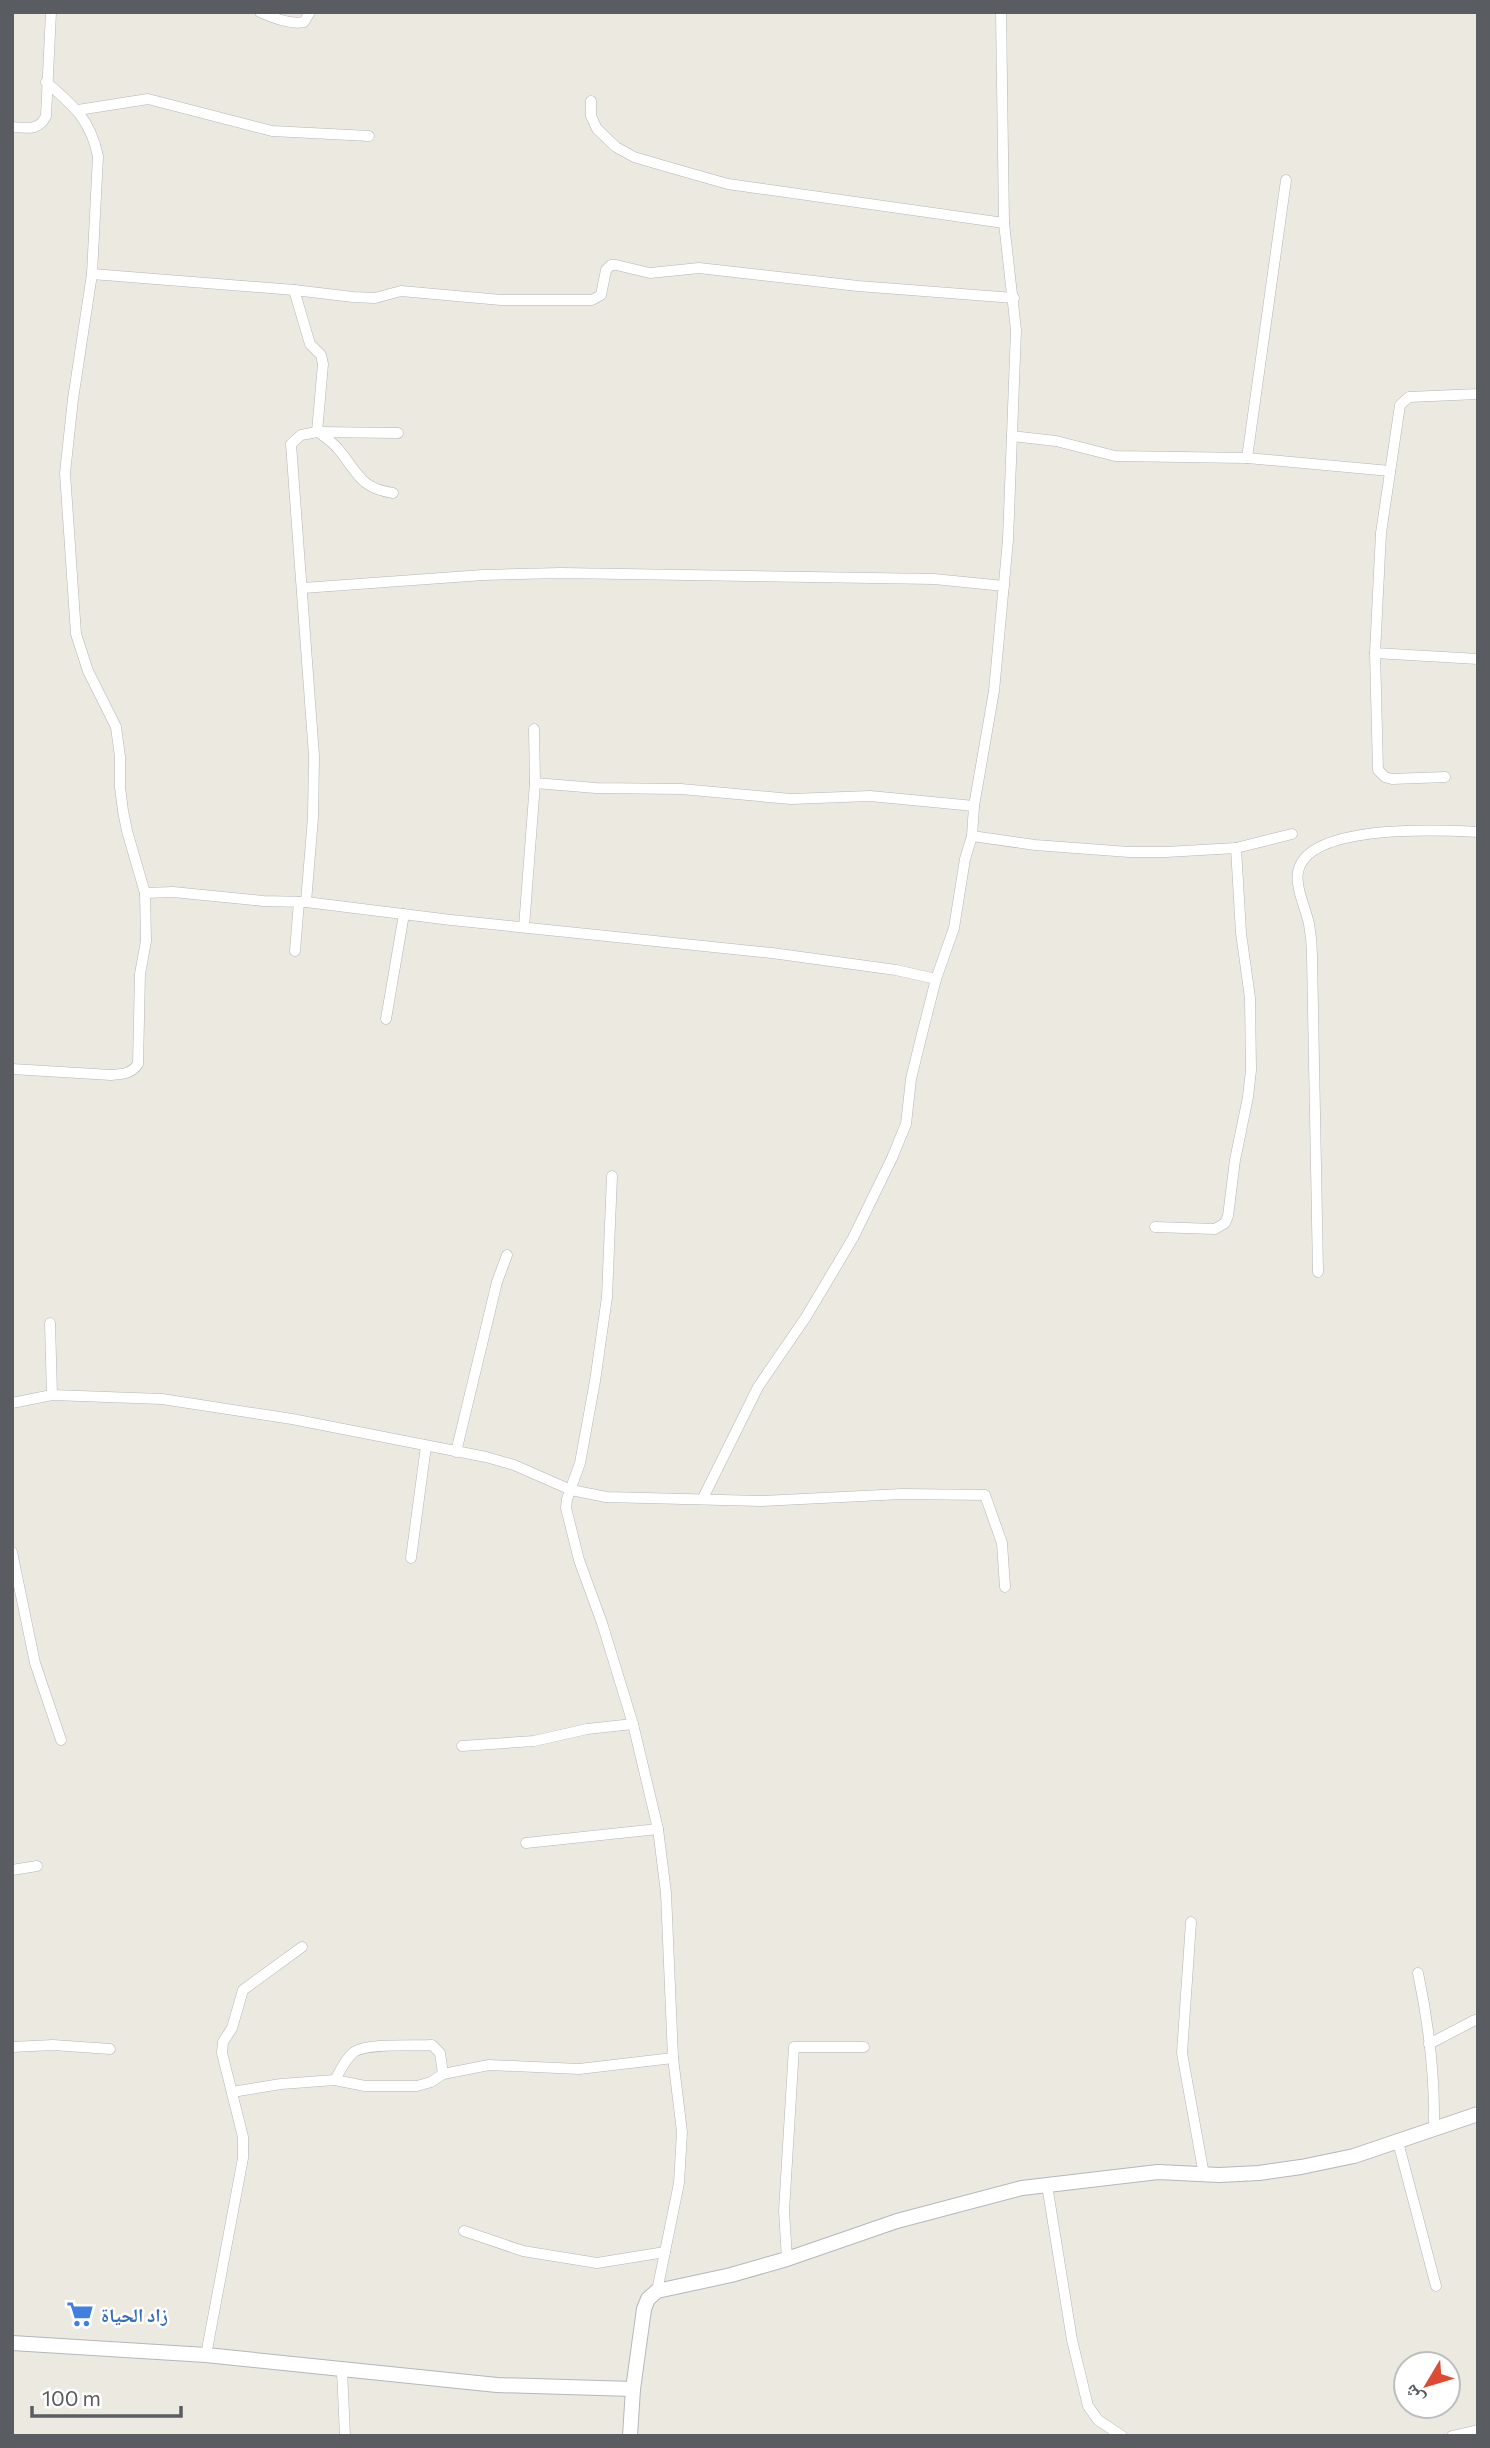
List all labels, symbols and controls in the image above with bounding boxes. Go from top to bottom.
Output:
supermarket icon: زاد الحياة [65,2299,95,2329]
place label: زاد الحياة [101,2303,168,2326]
north arrow [1392,2350,1462,2420]
scale bar [32,2374,180,2418]
text: ش [1398,2380,1429,2411]
text: 100 m [42,2385,101,2410]

